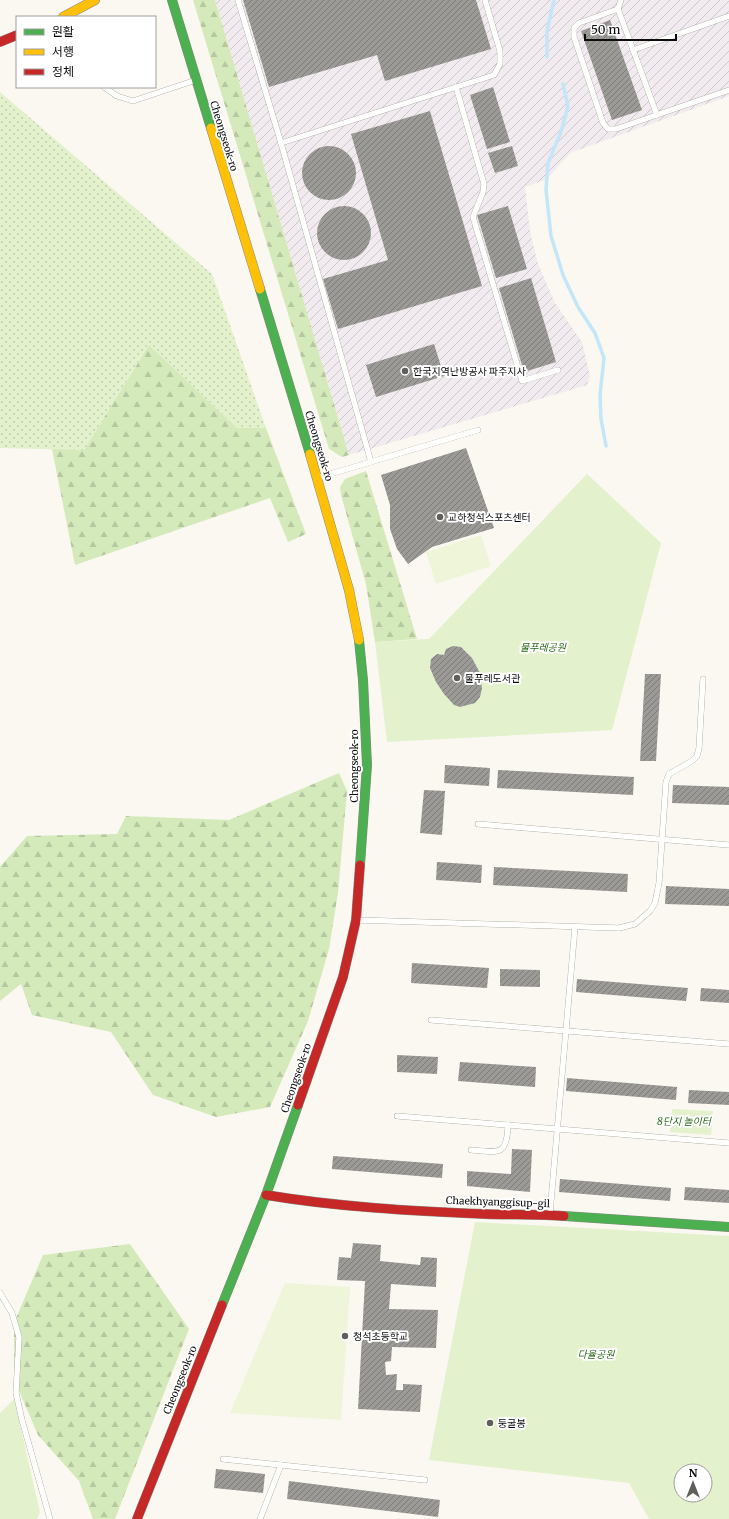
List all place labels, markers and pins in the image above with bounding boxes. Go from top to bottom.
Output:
place label: 한국지역난방공사 파주지사 [413,365,527,378]
marker: 한국지역난방공사 파주지사 [400,366,410,376]
place label: 교하청석스포츠센터 [448,511,531,524]
marker: 교하청석스포츠센터 [435,512,445,522]
place label: 물푸레도서관 [465,672,521,685]
marker: 물푸레도서관 [452,673,462,683]
place label: 청석초등학교 [353,1330,408,1343]
marker: 청석초등학교 [340,1331,350,1341]
place label: 둥굴봉 [498,1417,526,1430]
marker: 둥굴봉 [485,1418,495,1428]

